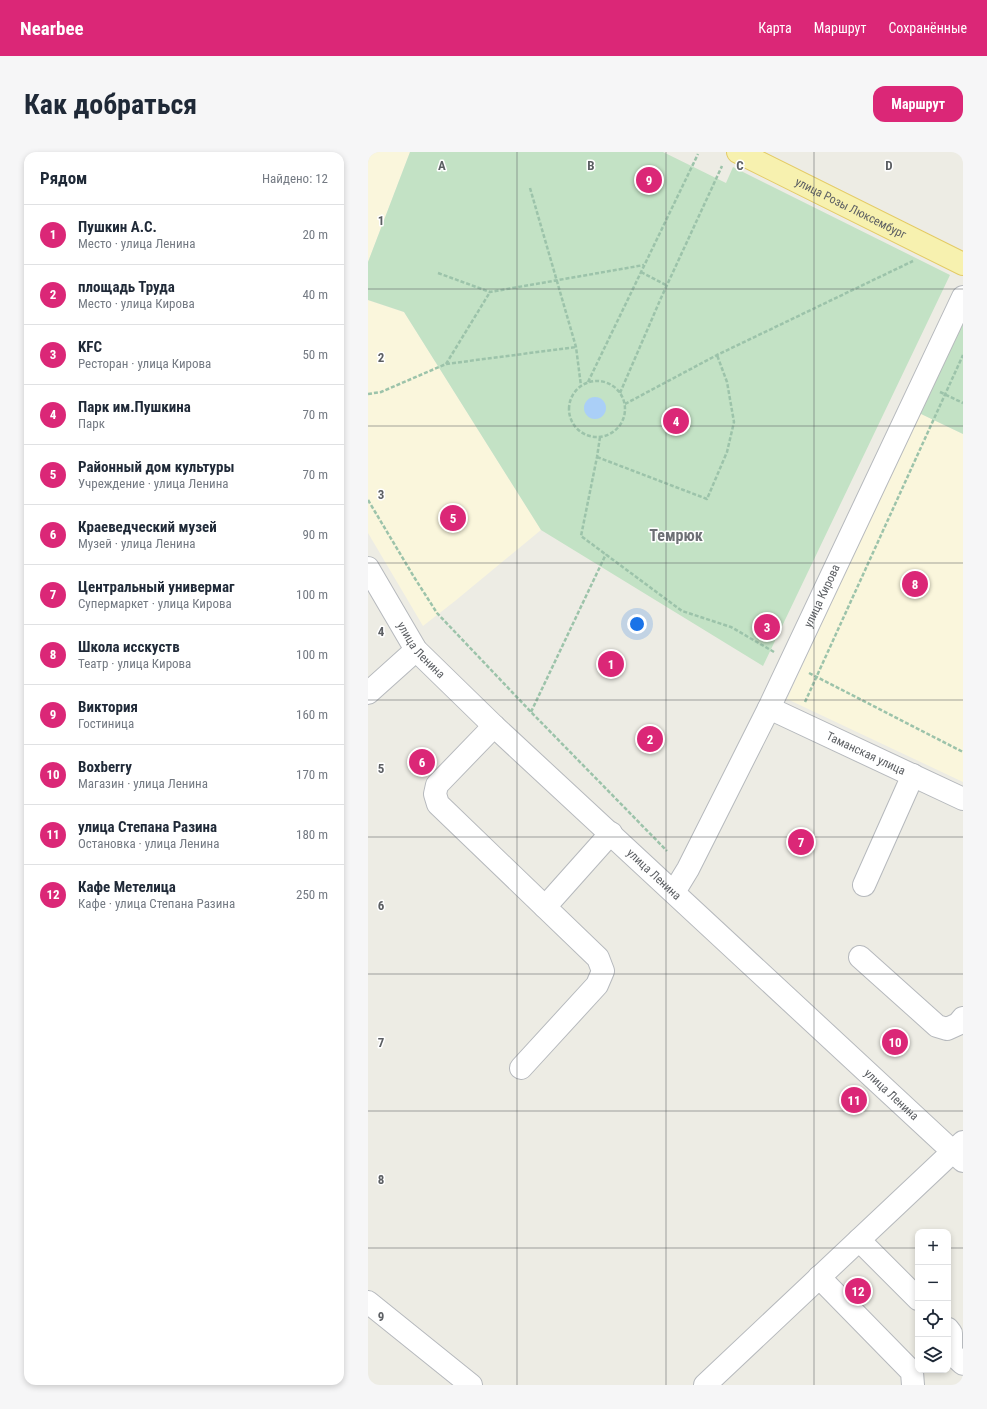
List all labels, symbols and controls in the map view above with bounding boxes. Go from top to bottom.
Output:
text: Nearbee [20,17,84,40]
text: Карта [758,20,792,36]
text: Маршрут [814,20,866,36]
text: Сохранённые [888,20,967,36]
button: Маршрут [873,86,963,122]
text: Как добраться [24,88,197,121]
text: A [438,158,446,173]
text: B [587,158,595,173]
text: C [736,158,744,173]
text: D [885,158,893,173]
pin: 9 [636,165,662,195]
text: Рядом [40,168,87,188]
text: Найдено: 12 [262,171,328,186]
street label: улица Розы Люксембург [793,175,909,242]
text: 1 [378,213,384,228]
text: Пушкин А.С. [78,218,157,236]
text: 1 [50,227,56,242]
text: 20 m [302,227,328,242]
text: Место · улица Ленина [78,236,195,251]
text: площадь Труда [78,278,175,296]
text: 2 [50,287,56,302]
text: 40 m [302,287,328,302]
text: Место · улица Кирова [78,296,195,311]
text: KFC [78,338,102,356]
text: 3 [50,347,56,362]
text: 50 m [302,347,328,362]
text: 2 [378,350,385,365]
text: Ресторан · улица Кирова [78,356,211,371]
text: Парк им.Пушкина [78,398,191,416]
pin: 4 [663,406,689,436]
text: 4 [50,407,56,422]
text: 70 m [302,407,328,422]
text: Парк [78,416,105,431]
text: Районный дом культуры [78,458,234,476]
text: 5 [50,467,56,482]
text: 70 m [302,467,328,482]
text: Учреждение · улица Ленина [78,476,228,491]
text: 3 [378,487,384,502]
pin: 5 [440,503,466,533]
text: Краеведческий музей [78,518,217,536]
district label: Темрюк [649,526,703,545]
text: 6 [50,527,56,542]
text: 90 m [302,527,328,542]
text: Музей · улица Ленина [78,536,196,551]
street label: улица Кирова [801,562,843,630]
pin: 8 [902,569,928,599]
text: Центральный универмаг [78,578,235,596]
text: 7 [50,587,56,602]
text: 100 m [296,587,328,602]
text: Супермаркет · улица Кирова [78,596,232,611]
pin: 3 [754,612,780,642]
your location [627,614,647,634]
street label: улица Ленина [394,619,448,681]
text: 4 [378,624,385,639]
text: Школа исскуств [78,638,180,656]
text: 8 [50,647,56,662]
text: 100 m [296,647,328,662]
pin: 1 [598,649,624,679]
text: Театр · улица Кирова [78,656,191,671]
text: Виктория [78,698,138,716]
text: 9 [50,707,56,722]
text: 160 m [296,707,328,722]
text: Гостиница [78,716,134,731]
pin: 2 [637,724,663,754]
street label: Таманская улица [824,729,908,778]
pin: 6 [409,747,435,777]
text: Boxberry [78,758,132,776]
text: 5 [378,761,385,776]
text: 10 [46,767,60,782]
text: 170 m [296,767,328,782]
text: Магазин · улица Ленина [78,776,208,791]
text: улица Степана Разина [78,818,217,836]
text: 11 [46,827,60,842]
text: 180 m [296,827,328,842]
pin: 7 [788,827,814,857]
text: Остановка · улица Ленина [78,836,219,851]
street label: улица Ленина [624,846,684,903]
text: Кафе Метелица [78,878,176,896]
text: 12 [46,887,60,902]
text: 250 m [296,887,328,902]
text: Кафе · улица Степана Разина [78,896,235,911]
text: 6 [378,898,385,913]
pin: 10 [882,1027,908,1057]
text: 7 [378,1035,385,1050]
street label: улица Ленина [861,1066,922,1123]
pin: 11 [841,1085,867,1115]
text: 8 [378,1172,384,1187]
map controls [915,1229,951,1373]
button: + [915,1229,951,1265]
button: − [915,1265,951,1301]
pin: 12 [845,1276,871,1306]
button: locate [915,1301,951,1337]
text: 9 [378,1309,384,1324]
button: layers [915,1337,951,1373]

